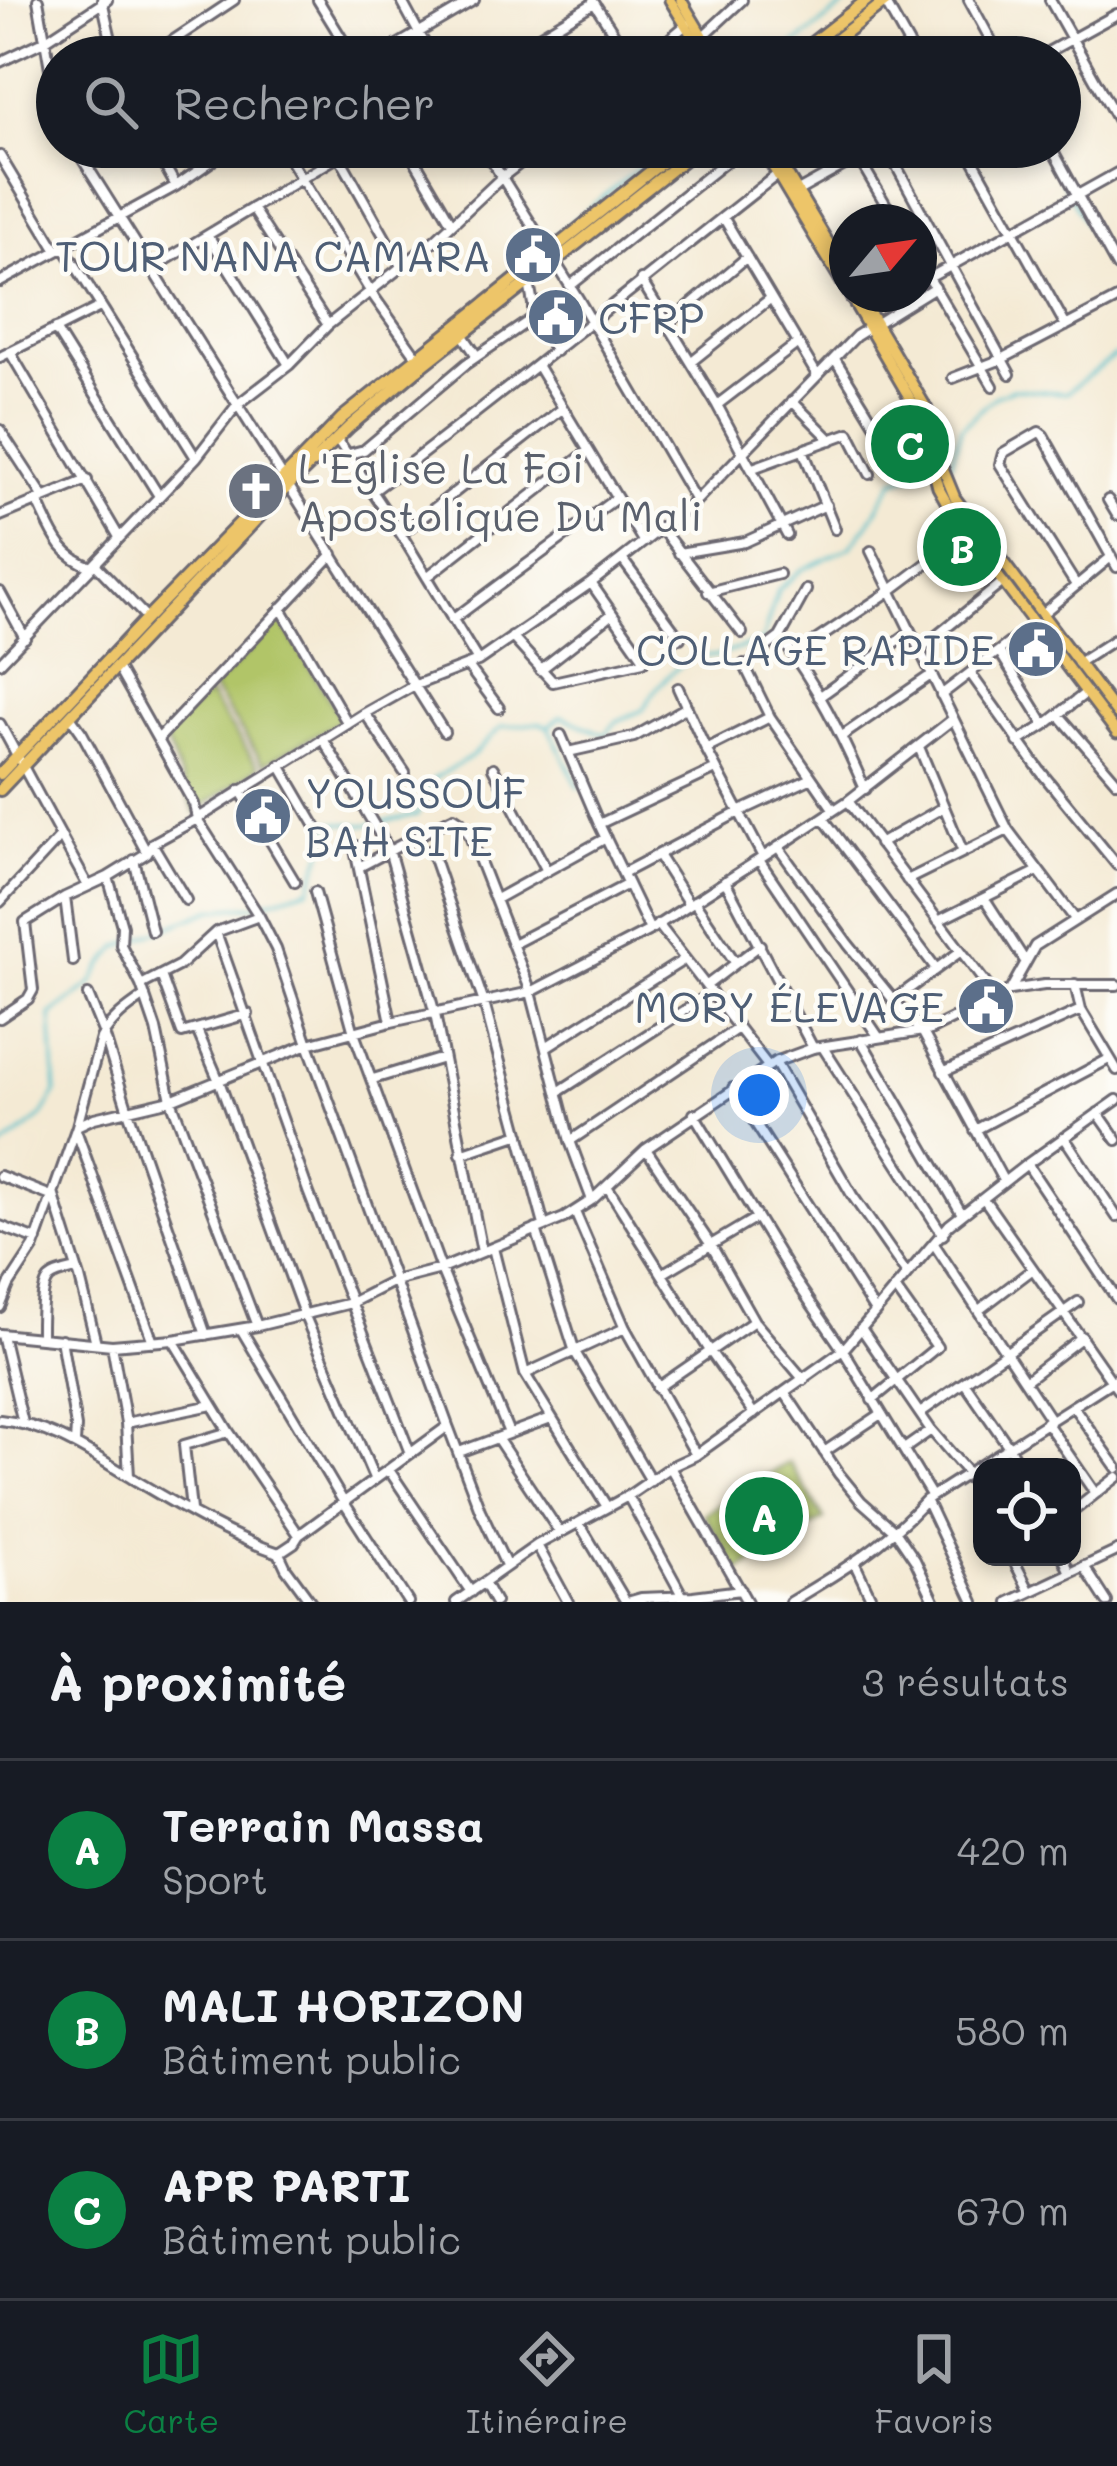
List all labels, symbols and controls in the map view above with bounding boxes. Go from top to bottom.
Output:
search box [36,36,1081,168]
icon: search [78,69,144,135]
text: Rechercher [174,73,435,131]
north arrow [829,204,937,312]
public building icon: TOUR NANA CAMARA [502,224,564,286]
place label: TOUR NANA CAMARA [55,228,491,283]
public building icon: CFRP [525,286,587,348]
place label: CFRP [598,290,704,345]
pin: C [871,399,949,489]
place label: L'Eglise La Foi Apostolique Du Mali [298,440,703,543]
church icon: L'Eglise La Foi Apostolique Du Mali [225,460,287,522]
pin: B [923,502,1001,592]
public building icon: COLLAGE RAPIDE [1005,618,1067,680]
place label: COLLAGE RAPIDE [636,622,994,677]
place label: YOUSSOUF BAH SITE [305,765,526,868]
public building icon: YOUSSOUF BAH SITE [232,785,294,847]
public building icon: MORY ÉLEVAGE [955,975,1017,1037]
place label: MORY ÉLEVAGE [634,979,944,1034]
your location [729,1065,789,1125]
map controls [973,1458,1081,1566]
button: locate [973,1458,1081,1566]
pin: A [725,1471,803,1561]
text: À proximité [48,1647,346,1714]
text: 3 résultats [862,1655,1069,1706]
text: Terrain Massa [162,1795,484,1853]
text: A [73,1824,101,1875]
text: 420 m [957,1824,1069,1875]
text: Sport [162,1853,268,1904]
text: MALI HORIZON [162,1975,525,2033]
text: B [74,2004,100,2055]
text: 580 m [955,2004,1069,2055]
text: Bâtiment public [162,2033,461,2084]
text: APR PARTI [162,2155,411,2213]
text: C [73,2184,101,2235]
text: 670 m [956,2184,1069,2235]
text: Bâtiment public [162,2213,461,2264]
tab: Carte [123,2326,219,2441]
tab: Itinéraire [466,2326,628,2441]
tab: Favoris [875,2326,994,2441]

